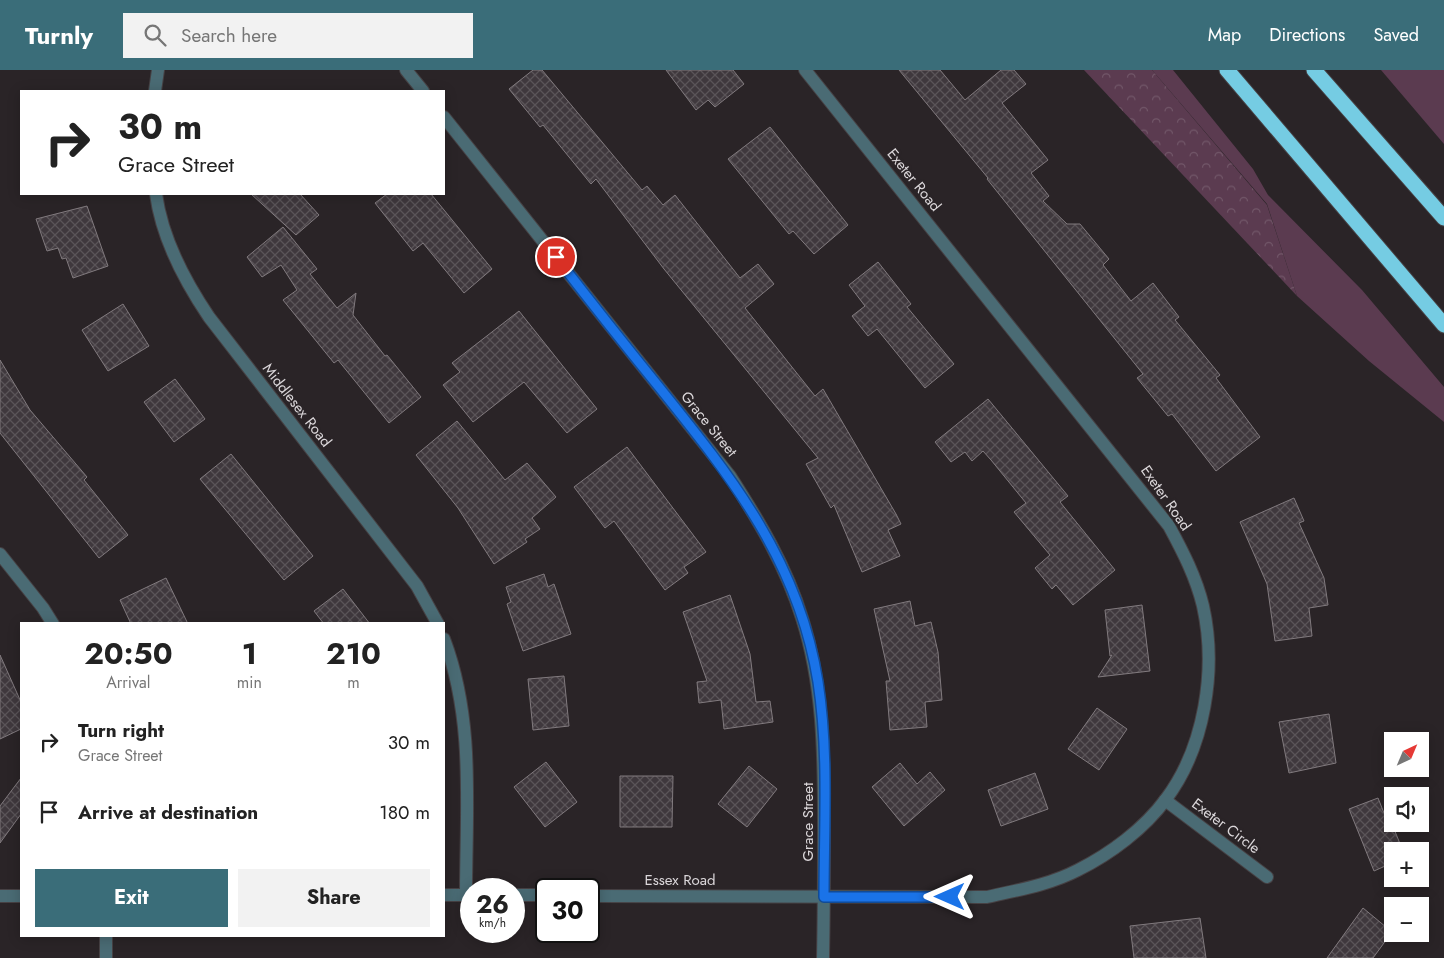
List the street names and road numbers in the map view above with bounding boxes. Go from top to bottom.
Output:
street label: Exeter Road [882,144,946,216]
street label: Middlesex Road [257,358,337,452]
street label: Grace Street [676,386,743,462]
street label: Exeter Road [1135,461,1197,535]
street label: Grace Street [797,782,819,862]
street label: Exeter Circle [1187,793,1265,859]
street label: Essex Road [645,869,716,891]

